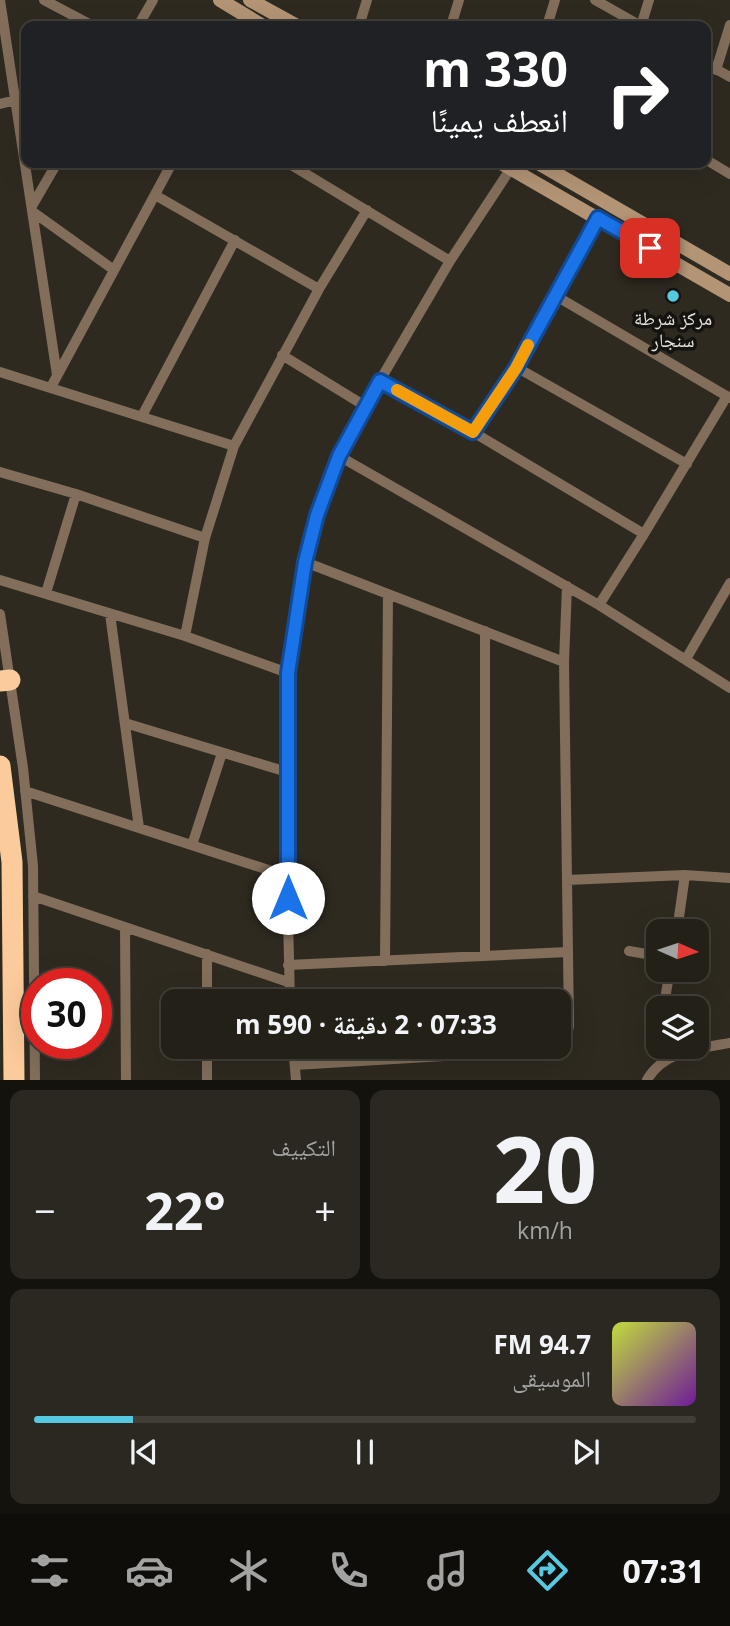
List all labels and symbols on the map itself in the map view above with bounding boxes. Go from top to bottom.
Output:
pin [620,218,680,278]
marker: مركز شرطة سنجار [665,288,681,304]
place label: مركز شرطة سنجار [634,305,712,353]
position arrow [251,861,325,935]
north arrow [646,919,709,982]
speed limit sign: 30 [21,968,112,1059]

